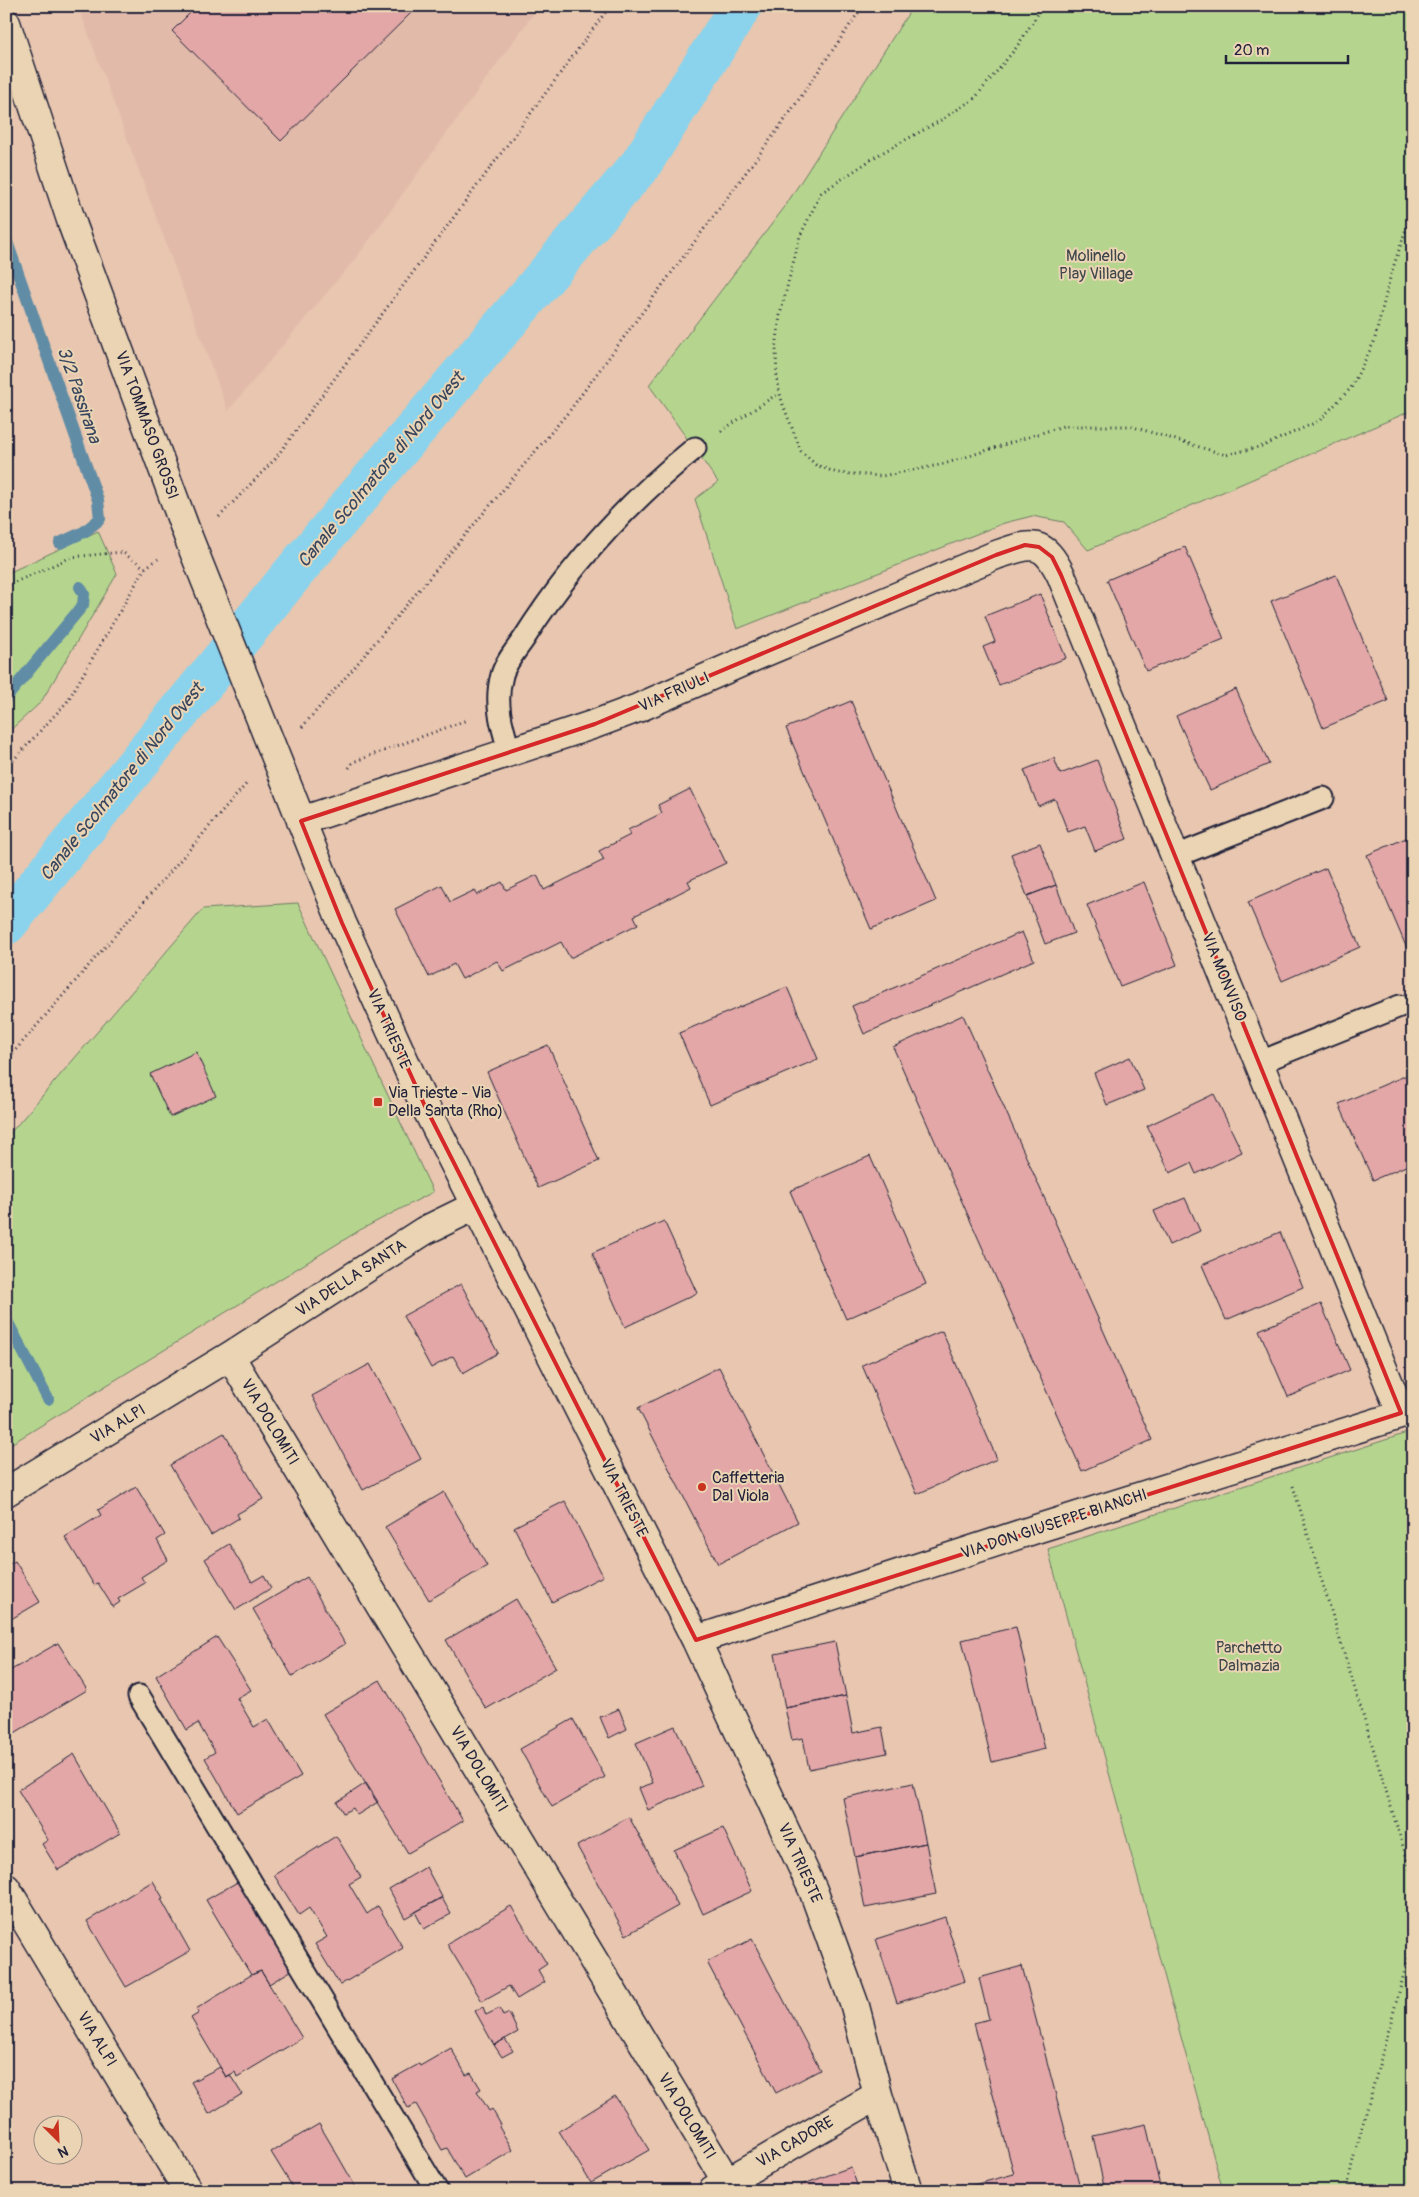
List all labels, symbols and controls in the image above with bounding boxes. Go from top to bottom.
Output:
scale bar [1226,32,1349,64]
text: 20 m [1234,41,1269,60]
park label: Molinello Play Village [1059,246,1133,284]
water label: 3/2 Passirana [52,344,107,448]
street label: VIA TOMMASO GROSSI [111,348,183,502]
water label: Canale Scolmatore di Nord Ovest [292,366,471,572]
street label: VIA FRIULI [635,668,713,716]
water label: Canale Scolmatore di Nord Ovest [35,677,210,886]
street label: VIA MONVISO [1197,930,1251,1024]
street label: VIA TRIESTE [362,986,416,1072]
place label: Via Trieste - Via Della Santa (Rho) [388,1083,503,1121]
marker: Via Trieste - Via Della Santa (Rho) [372,1096,384,1108]
street label: VIA DELLA SANTA [292,1235,410,1321]
street label: VIA DOLOMITI [237,1375,303,1469]
street label: VIA ALPI [87,1400,149,1448]
street label: VIA TRIESTE [596,1455,652,1541]
place label: Caffetteria Dal Viola [712,1468,784,1506]
marker: Caffetteria Dal Viola [696,1481,708,1493]
street label: VIA DON GIUSEPPE BIANCHI [958,1484,1150,1564]
park label: Parchetto Dalmazia [1216,1638,1283,1676]
street label: VIA DOLOMITI [446,1722,512,1816]
street label: VIA TRIESTE [773,1820,827,1906]
street label: VIA ALPI [73,2008,121,2070]
street label: VIA DOLOMITI [654,2069,720,2163]
street label: VIA CADORE [753,2112,837,2172]
north arrow [32,2114,82,2164]
text: N [55,2142,71,2161]

